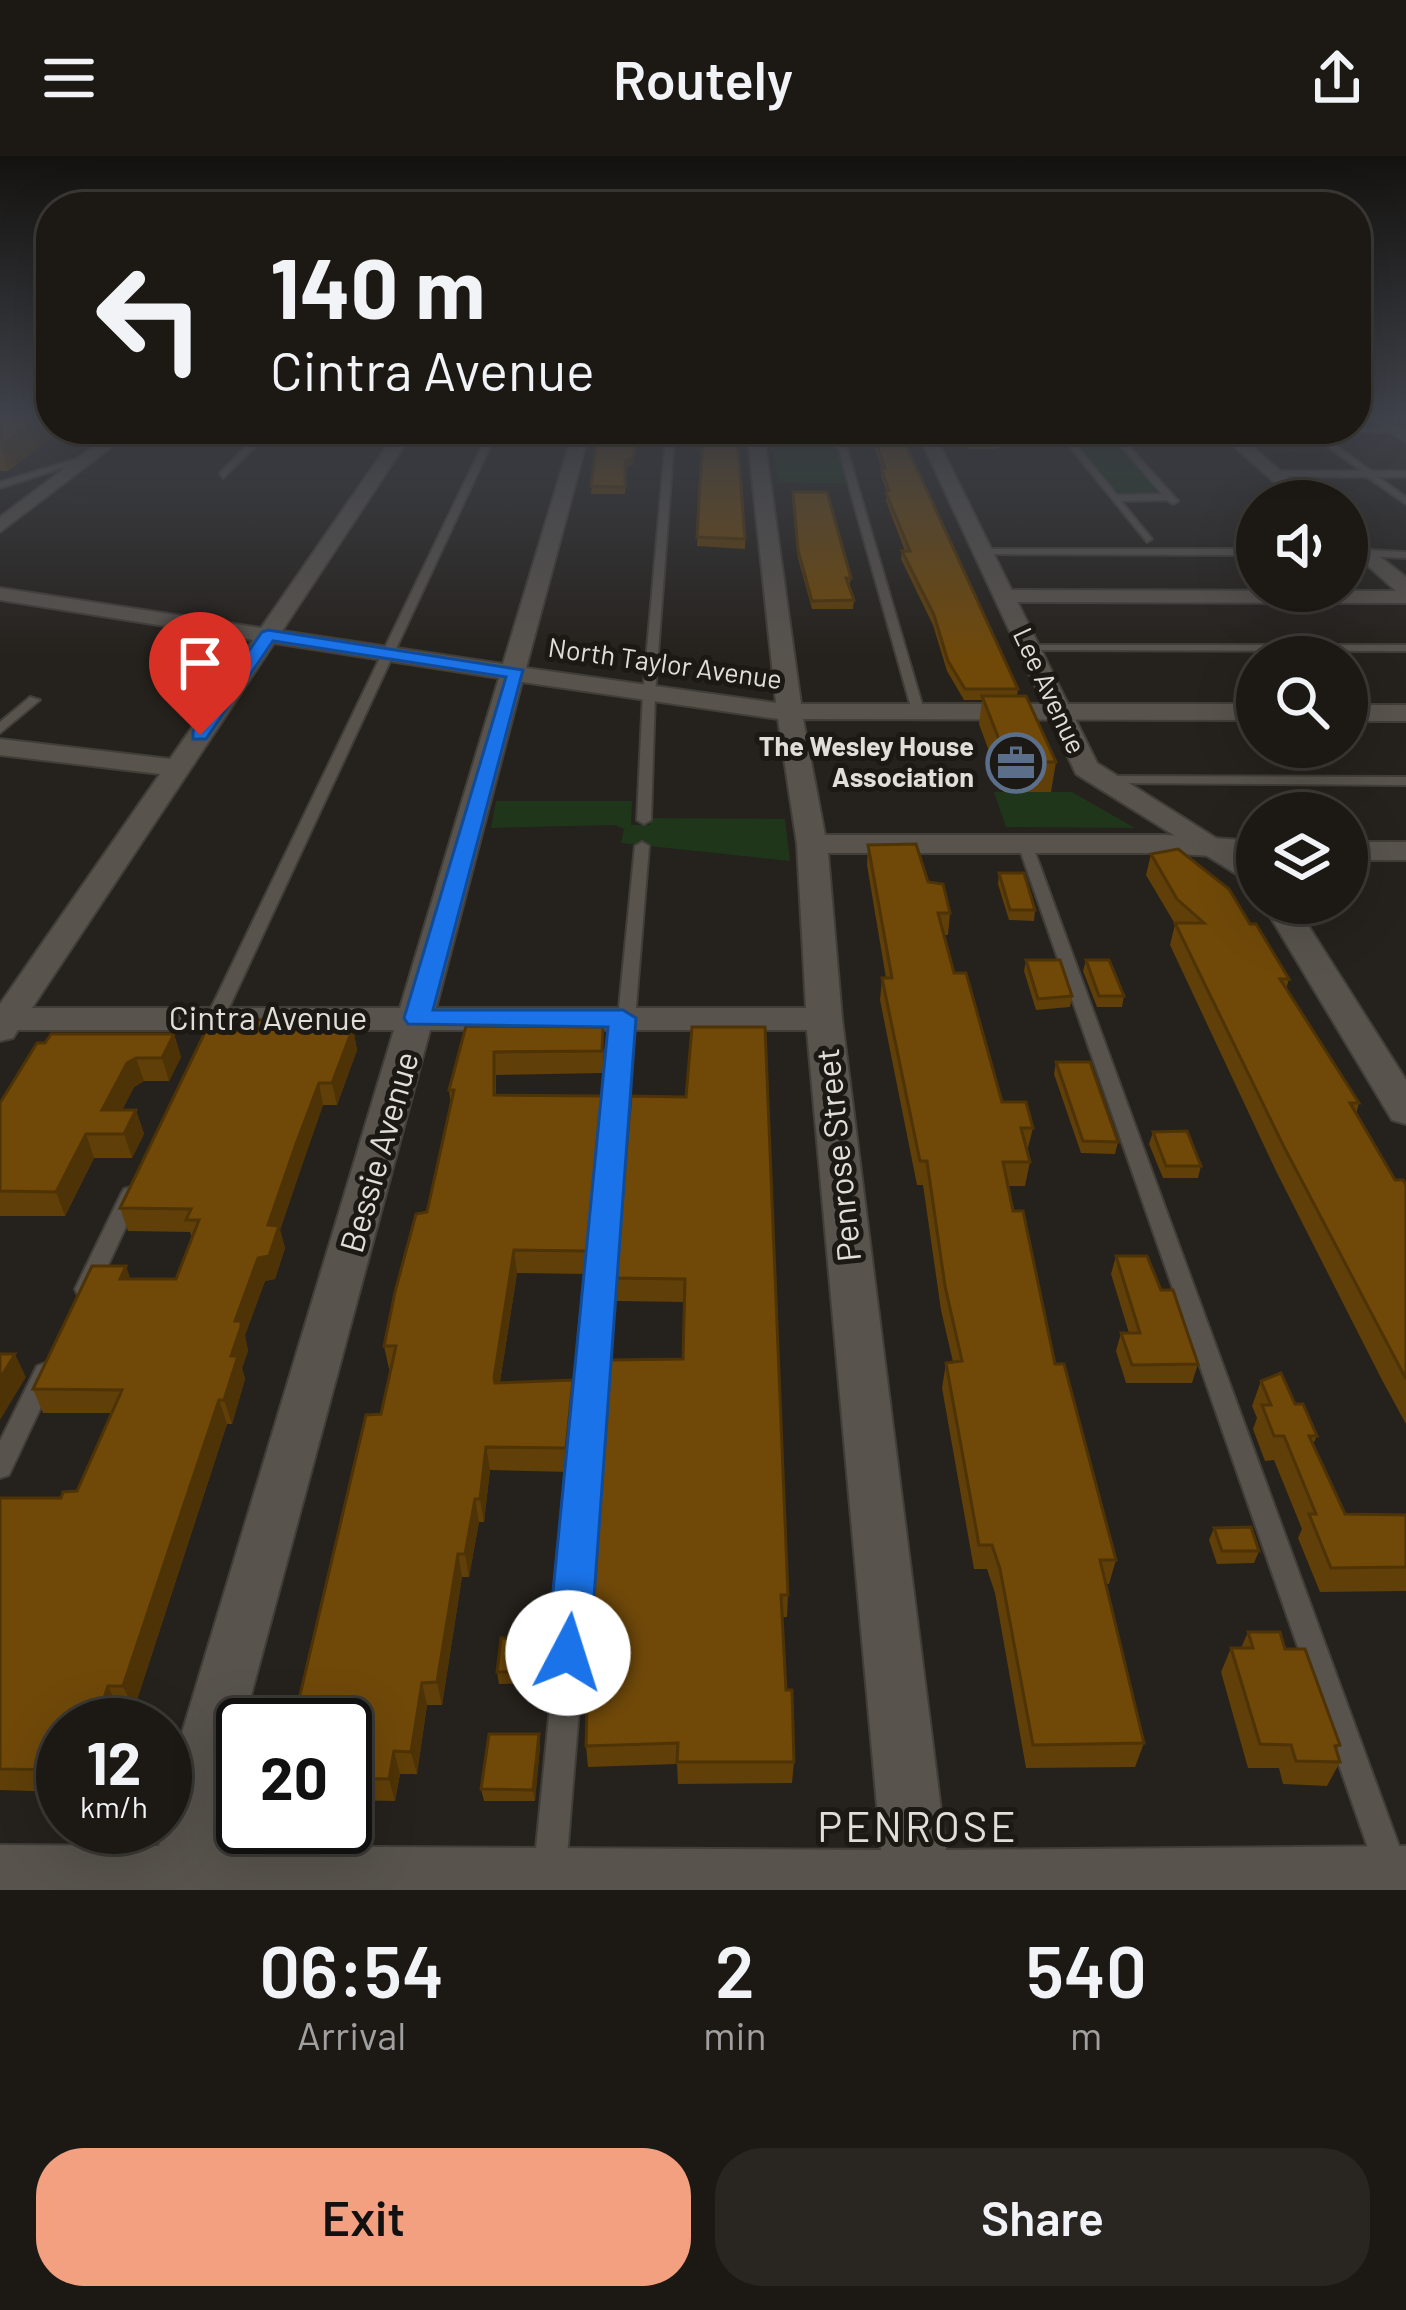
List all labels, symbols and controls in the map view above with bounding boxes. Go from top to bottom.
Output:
icon: menu [36,45,102,111]
icon: share [1304,45,1370,111]
text: Routely [613,46,793,111]
text: 140 m [270,235,485,336]
icon: left [72,240,228,396]
text: Cintra Avenue [270,337,595,402]
map controls [1236,480,1368,924]
button: sound [1236,480,1368,612]
pin [149,612,251,735]
street label: Lee Avenue [1008,622,1094,758]
icon: arrive [167,630,233,696]
street label: North Taylor Avenue [546,630,784,694]
button: search [1236,636,1368,768]
place label: The Wesley House Association [759,729,974,792]
office icon: The Wesley House Association [985,732,1047,794]
button: layers [1236,792,1368,924]
street label: Cintra Avenue [169,997,367,1037]
street label: Penrose Street [806,1046,868,1264]
street label: Bessie Avenue [330,1047,426,1257]
position arrow [505,1590,631,1716]
speed limit sign: 20 [216,1698,372,1854]
text: 12 [87,1725,141,1797]
text: km/h [80,1788,148,1824]
district label: PENROSE [817,1800,1019,1850]
text: 06:54 [259,1926,444,2012]
text: 2 [715,1926,755,2012]
text: 540 [1026,1926,1147,2012]
text: Arrival [297,2011,406,2058]
text: min [703,2011,766,2058]
text: m [1070,2011,1102,2058]
button: Exit [36,2148,691,2286]
button: Share [715,2148,1370,2286]

